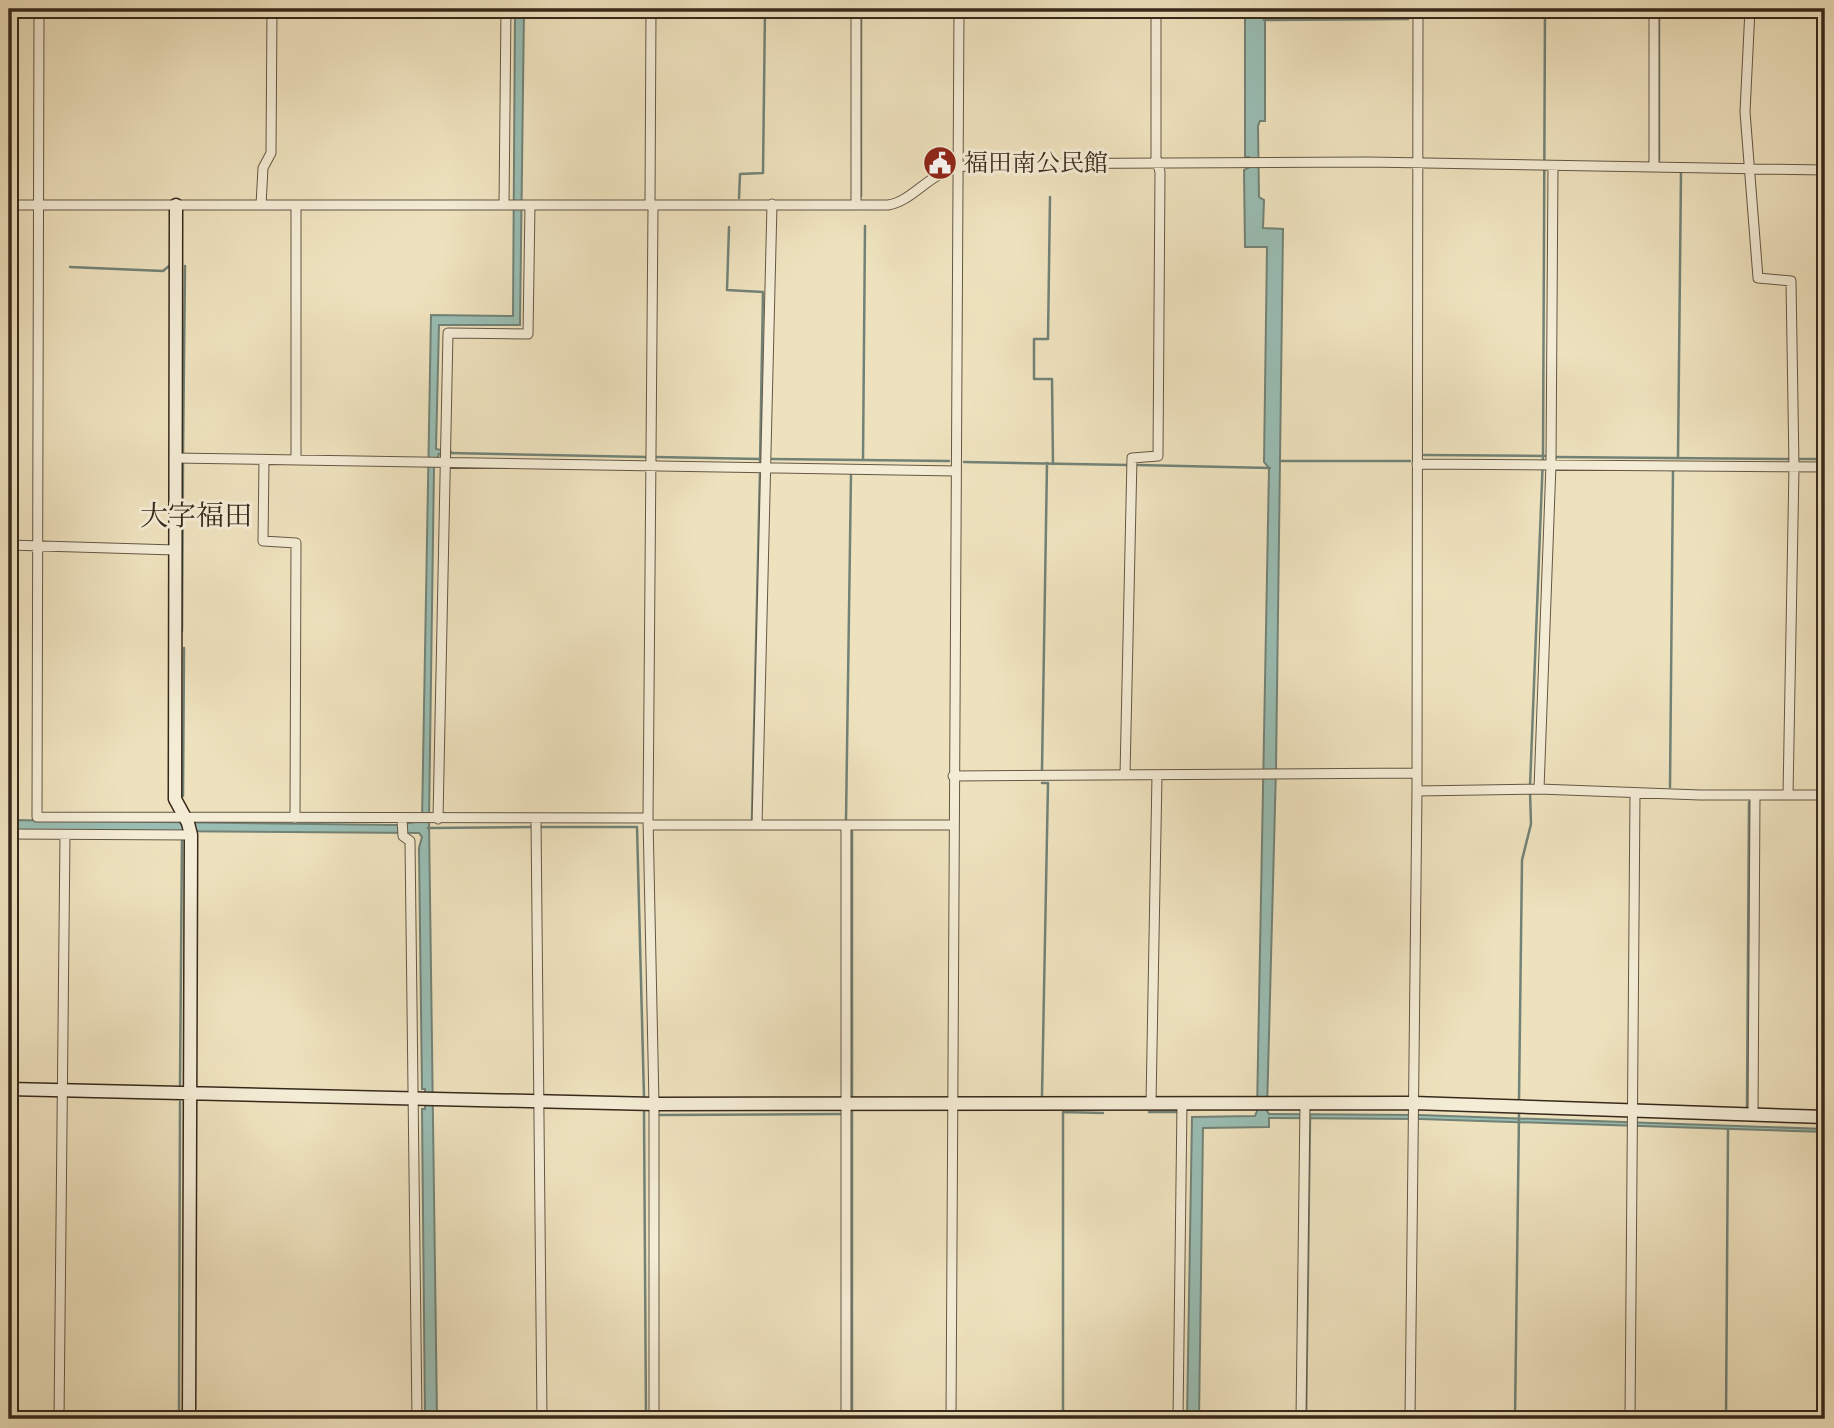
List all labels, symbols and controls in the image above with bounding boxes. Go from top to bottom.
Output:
public building icon: 福田南公民館 [921,144,959,182]
place label: 福田南公民館 [964,150,1108,177]
district label: 大字福田 [140,501,252,532]

